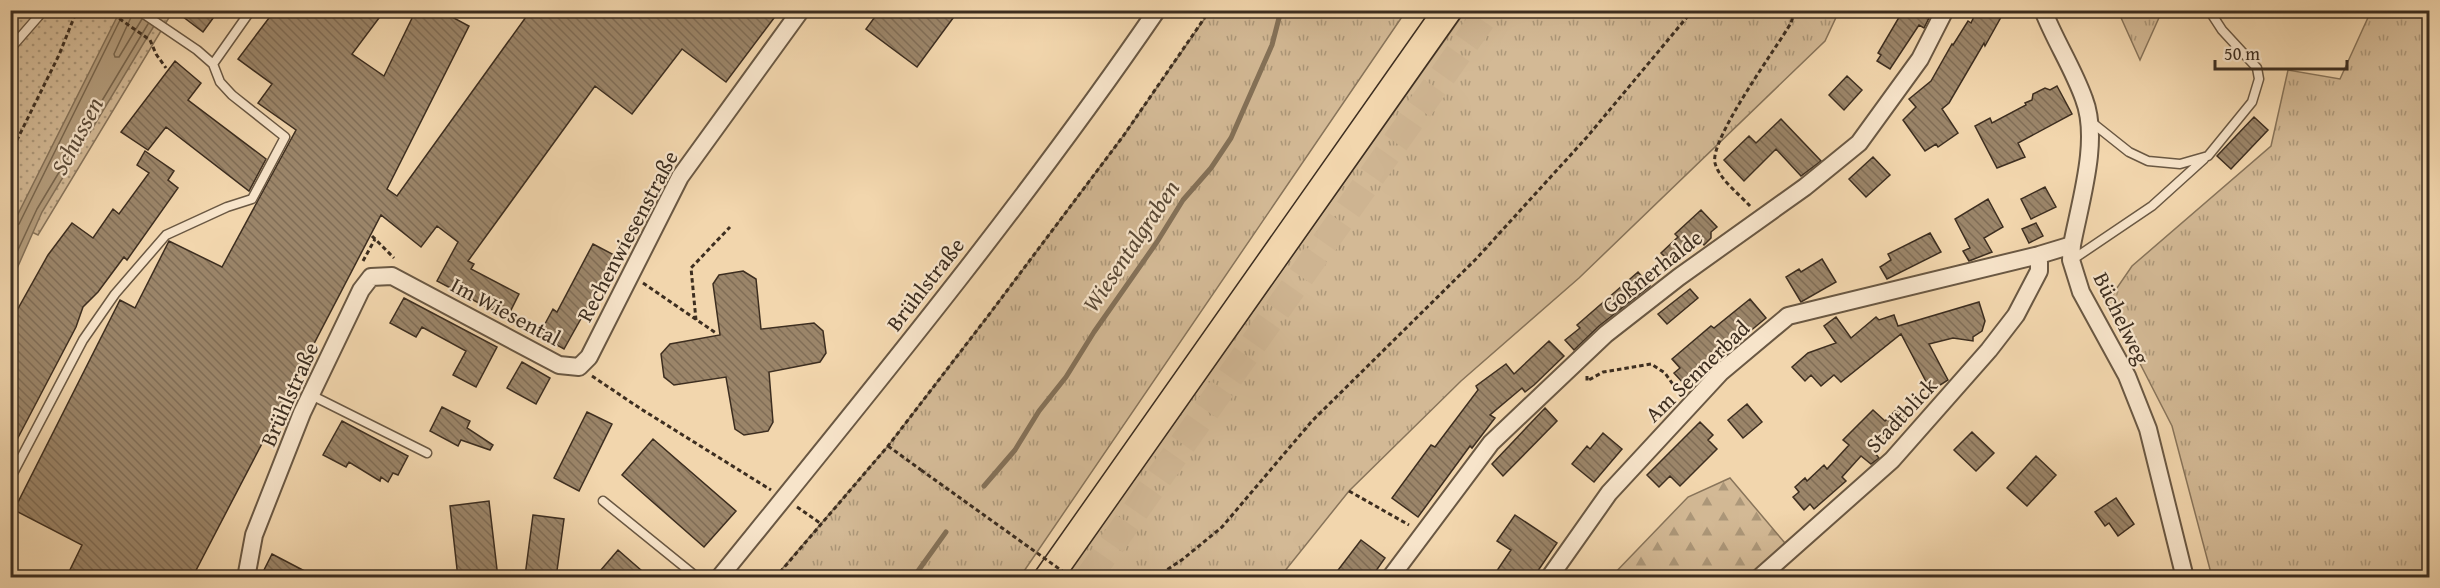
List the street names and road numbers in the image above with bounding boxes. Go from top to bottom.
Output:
street label: Rechenwiesenstraße [568,145,686,327]
street label: Goßnerhalde [1595,222,1709,320]
street label: Brühlstraße [878,230,972,338]
street label: Büchelweg [2086,266,2158,370]
street label: Im Wiesental [445,269,567,353]
street label: Am Sennerbad [1637,312,1757,429]
street label: Brühlstraße [252,337,326,451]
street label: Stadtblick [1858,370,1945,460]

